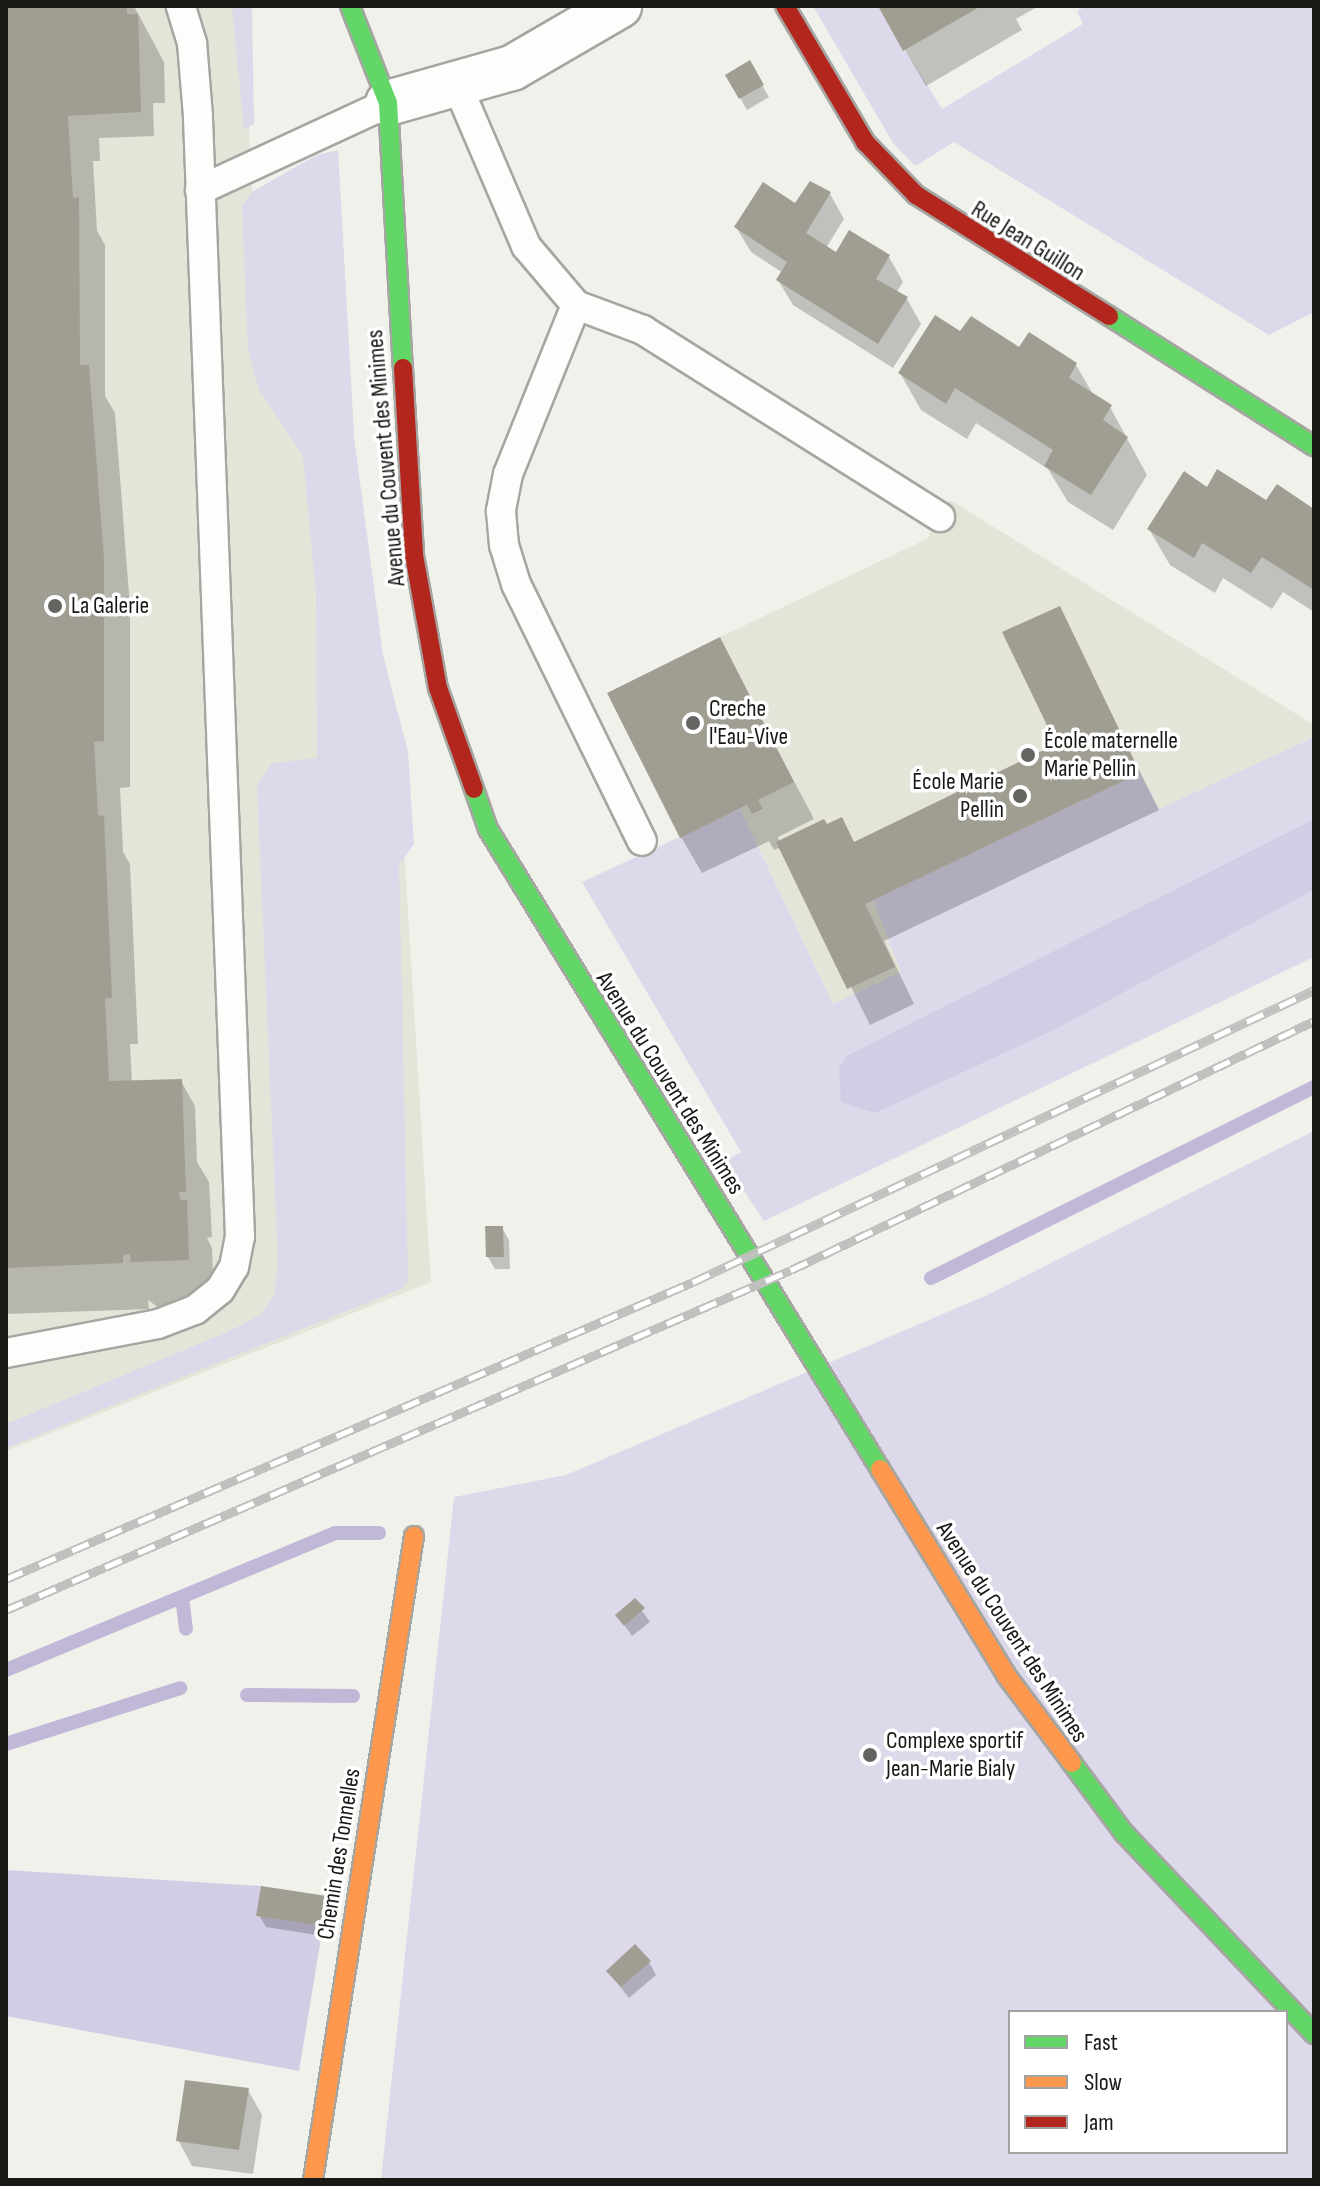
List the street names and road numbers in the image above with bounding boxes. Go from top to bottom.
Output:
street label: Rue Jean Guillon [966,195,1090,287]
street label: Avenue du Couvent des Minimes [360,329,412,587]
street label: Avenue du Couvent des Minimes [590,966,750,1200]
street label: Avenue du Couvent des Minimes [930,1516,1094,1748]
street label: Chemin des Tonnelles [311,1766,367,1942]

